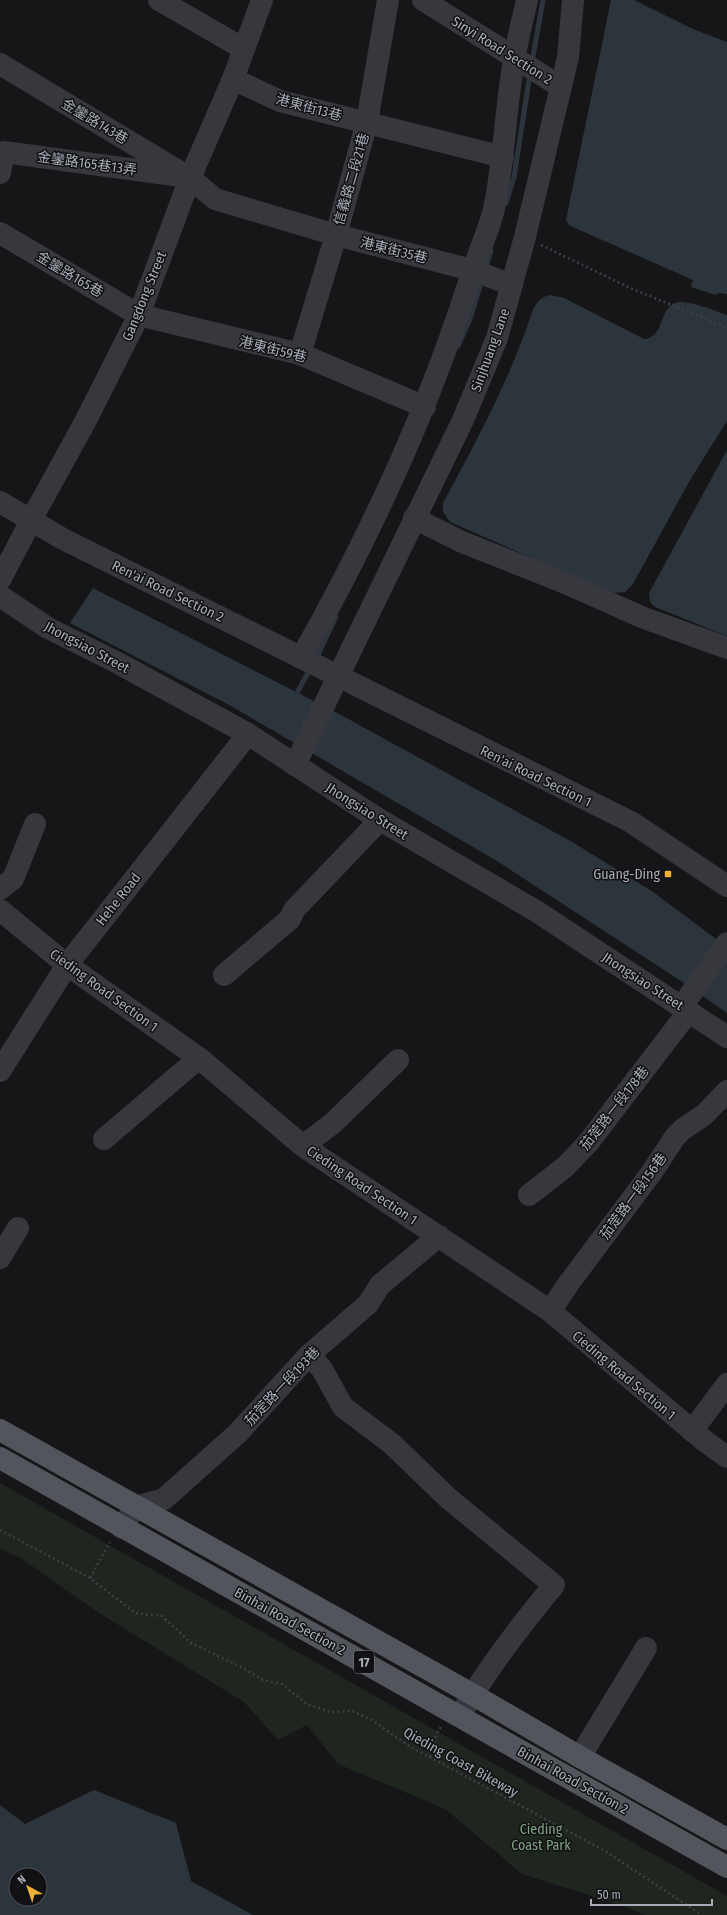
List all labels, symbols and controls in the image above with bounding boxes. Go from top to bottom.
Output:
street label: Sinyi Road Section 2 [448,13,555,88]
street label: 港東街13巷 [274,91,344,124]
street label: 金鑾路143巷 [58,95,131,148]
street label: 信義路二段21巷 [330,131,373,227]
street label: 金鑾路165巷13弄 [36,148,138,179]
street label: 港東街35巷 [358,234,429,267]
street label: 金鑾路165巷 [33,248,106,301]
street label: Gangdong Street [119,249,170,343]
street label: Sinjhuang Lane [468,306,513,394]
street label: 港東街59巷 [237,333,308,366]
street label: Ren'ai Road Section 2 [109,557,226,626]
street label: Jhongsiao Street [41,618,133,677]
street label: Ren'ai Road Section 1 [477,742,594,811]
street label: Jhongsiao Street [322,779,411,844]
place label: Guang-Ding [593,866,660,883]
marker: Guang-Ding [663,869,673,879]
street label: Hehe Road [93,870,144,929]
street label: Cieding Road Section 1 [46,945,161,1035]
street label: Jhongsiao Street [599,949,687,1014]
street label: 茄萣路一段178巷 [576,1063,652,1154]
street label: Cieding Road Section 1 [303,1142,420,1229]
street label: 茄萣路一段156巷 [596,1150,671,1243]
street label: Cieding Road Section 1 [569,1327,679,1424]
street label: 茄萣路一段193巷 [241,1343,323,1430]
street label: Binhai Road Section 2 [231,1584,348,1659]
road number: 17 [354,1651,374,1673]
street label: Qieding Coast Bikeway [400,1724,522,1801]
street label: Binhai Road Section 2 [514,1743,631,1818]
park label: Cieding Coast Park [511,1821,571,1854]
north arrow [8,1867,48,1907]
text: N [15,1873,29,1887]
scale bar [591,1881,712,1907]
text: 50 m [597,1888,621,1902]

